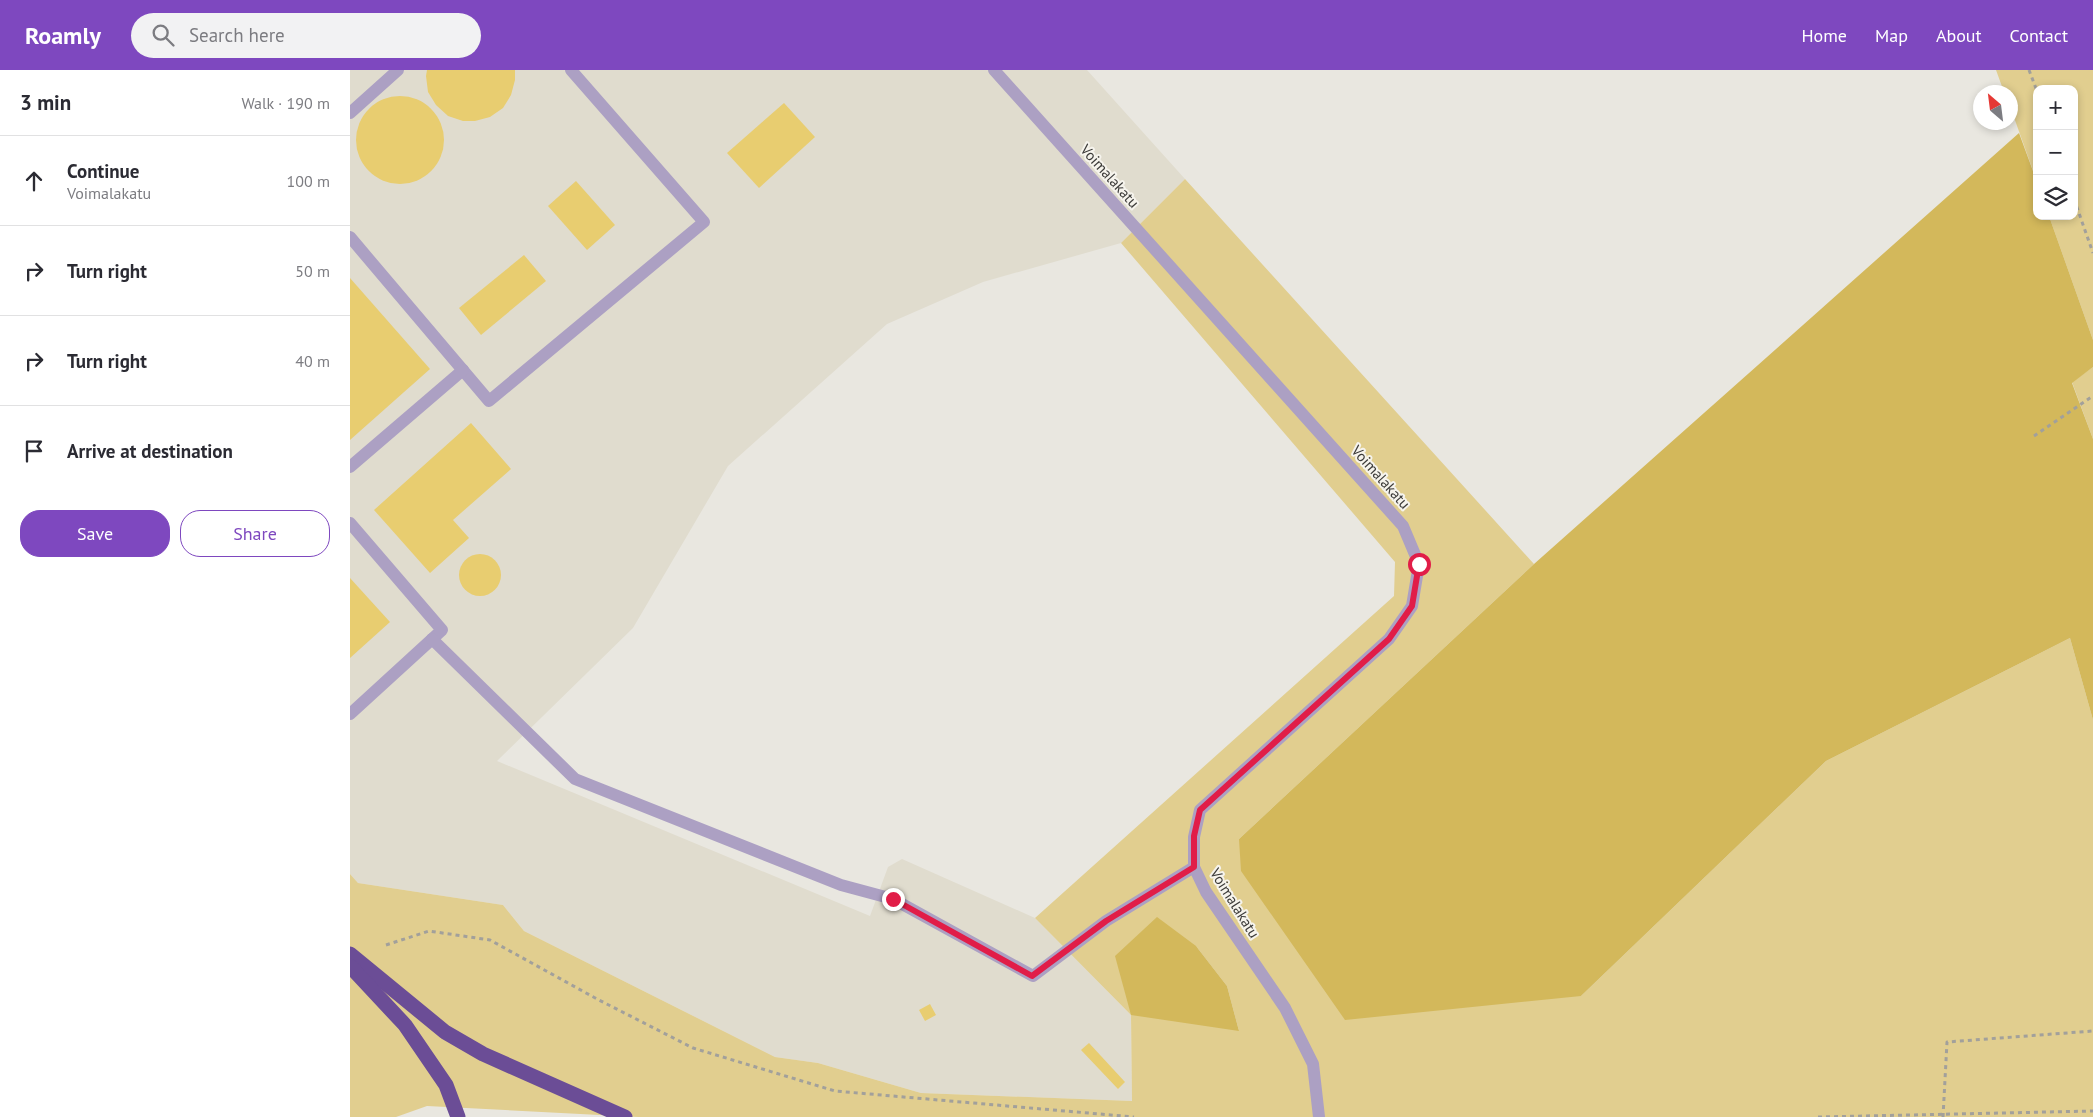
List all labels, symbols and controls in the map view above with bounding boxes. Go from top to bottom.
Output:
search box [131,13,481,58]
text: Roamly [25,20,101,51]
icon: search [149,21,177,49]
text: Search here [189,23,285,47]
text: Home [1801,24,1847,47]
text: Map [1875,24,1908,47]
text: About [1936,24,1982,47]
text: Contact [2010,24,2068,47]
north arrow [1973,85,2018,130]
map controls [2033,85,2078,220]
button: + [2033,85,2078,130]
text: 3 min [20,89,71,116]
text: Walk · 190 m [241,93,330,113]
button: − [2033,130,2078,175]
street label: Voimalakatu [1076,140,1143,212]
text: Continue [67,159,139,183]
icon: ahead [20,167,48,195]
text: 100 m [287,171,330,191]
button: layers [2033,175,2078,220]
text: Voimalakatu [67,183,151,203]
icon: right [20,257,48,285]
text: Turn right [67,259,147,283]
text: 50 m [295,261,330,281]
icon: right [20,347,48,375]
text: Turn right [67,349,147,373]
text: 40 m [295,351,330,371]
icon: arrive [20,437,48,465]
text: Arrive at destination [67,439,233,463]
street label: Voimalakatu [1347,441,1414,513]
button: Save [20,510,170,557]
button: Share [180,510,330,557]
route start [1408,553,1431,576]
street label: Voimalakatu [1205,864,1264,942]
route end [882,888,905,911]

